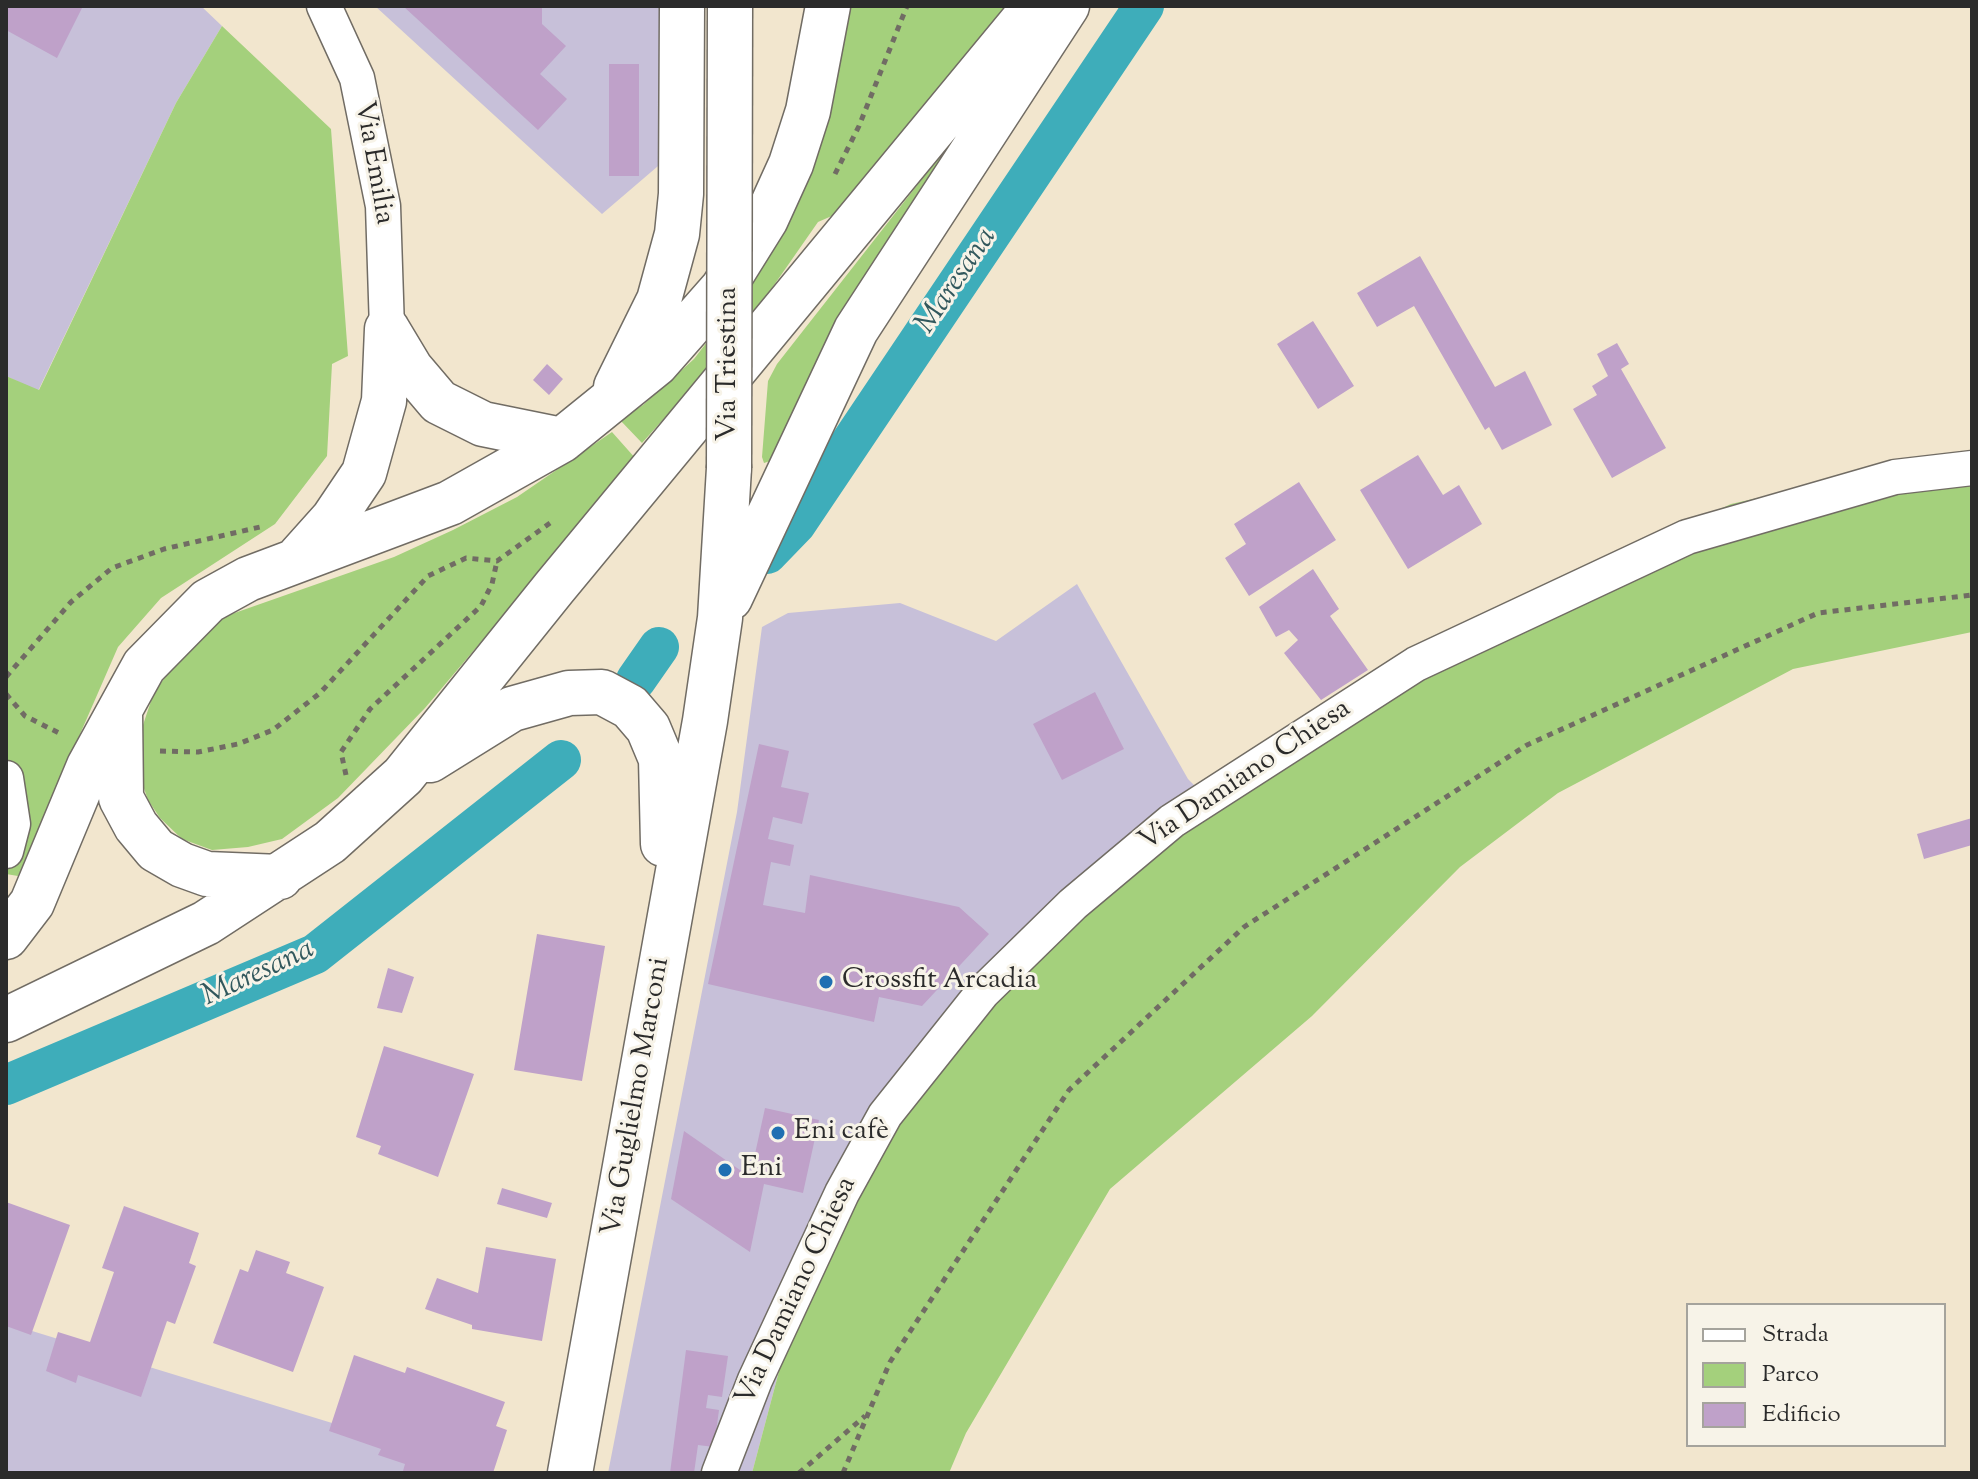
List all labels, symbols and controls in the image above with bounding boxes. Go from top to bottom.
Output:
street label: Via Emilia [345,99,399,227]
water label: Maresana [910,222,1006,342]
street label: Via Triestina [713,287,747,441]
street label: Via Damiano Chiesa [1134,694,1358,860]
water label: Maresana [197,933,321,1017]
street label: Via Guglielmo Marconi [597,955,679,1239]
place label: Crossfit Arcadia [842,965,1037,999]
marker: Crossfit Arcadia [817,973,835,991]
place label: Eni cafè [794,1116,889,1150]
marker: Eni cafè [769,1124,787,1142]
place label: Eni [741,1153,782,1187]
marker: Eni [716,1161,734,1179]
street label: Via Damiano Chiesa [730,1172,866,1412]
legend [1686,1303,1946,1447]
text: Strada [1762,1318,1829,1352]
text: Parco [1762,1358,1819,1392]
text: Edificio [1762,1398,1841,1432]

